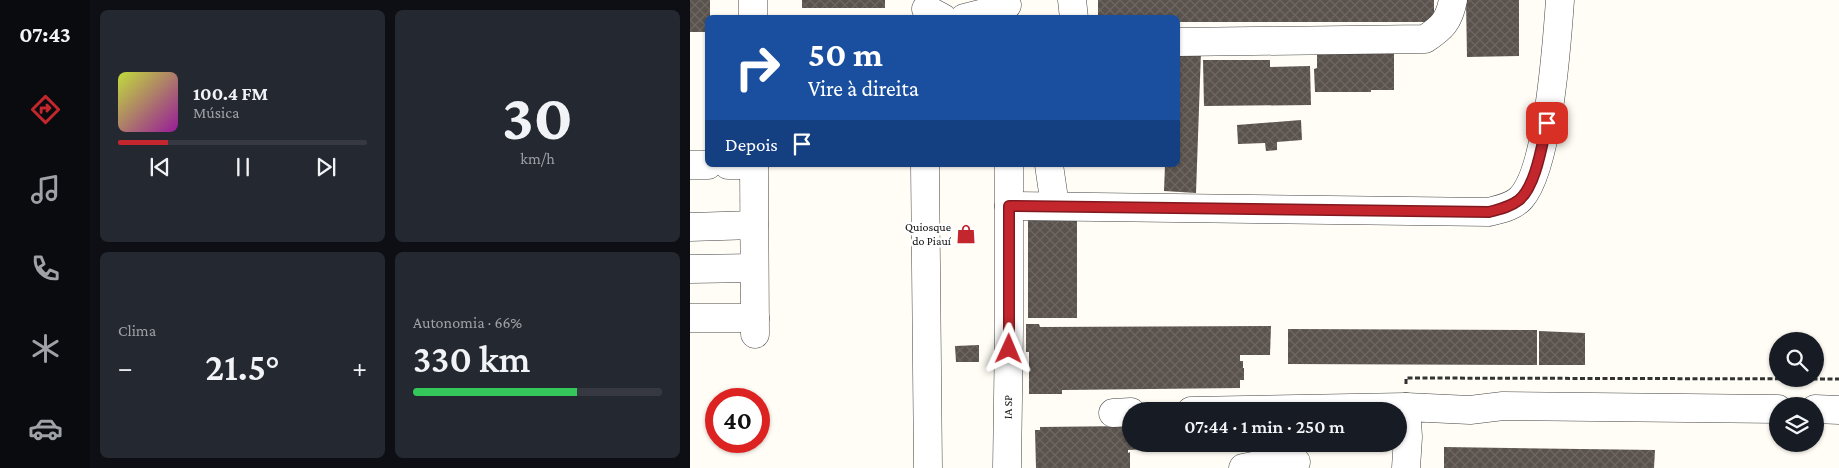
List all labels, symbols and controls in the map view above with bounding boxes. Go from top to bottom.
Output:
text: 07:43 [19,22,71,47]
icon: right [725,35,790,100]
text: 50 m [808,35,883,74]
text: Vire à direita [808,76,919,101]
text: 30 [502,81,573,153]
text: 100.4 FM [193,83,268,104]
icon: directions [28,92,63,127]
pin [1526,102,1568,144]
text: Música [193,104,239,121]
icon: arrive [1533,109,1561,137]
icon: arrive [788,130,816,158]
text: Depois [725,134,778,155]
text: km/h [520,150,555,167]
icon: previous [146,153,174,181]
icon: pause [229,153,257,181]
icon: next [312,153,340,181]
icon: music [28,172,63,207]
place label: Quiosque do Piauí [905,220,952,248]
shop icon: Quiosque do Piauí [955,223,977,245]
icon: phone [28,251,63,286]
text: Autonomia · 66% [413,314,522,331]
text: Clima [118,322,156,339]
position arrow [982,322,1034,374]
icon: climate [28,331,63,366]
map controls [1769,332,1824,452]
button: search [1769,332,1824,387]
text: 330 km [413,338,530,380]
text: 21.5° [205,346,280,388]
text: − [118,352,133,383]
text: + [352,352,367,383]
speed limit sign: 40 [705,388,770,453]
street label: IA SP [1001,395,1015,419]
button: layers [1769,397,1824,452]
icon: car [28,411,63,446]
text: 07:44 · 1 min · 250 m [1184,416,1345,437]

